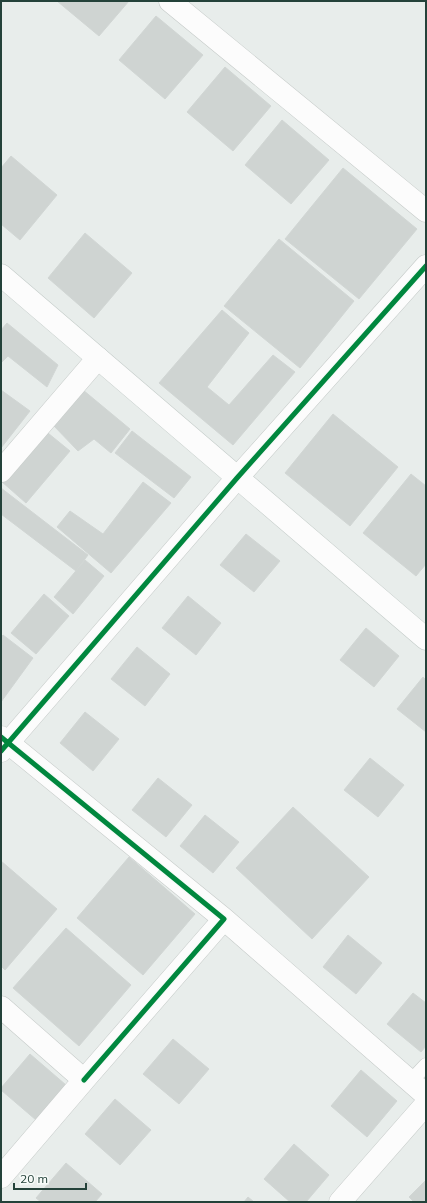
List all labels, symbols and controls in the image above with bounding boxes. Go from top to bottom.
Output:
scale bar [14,1165,86,1191]
text: 20 m [20,1171,48,1186]

